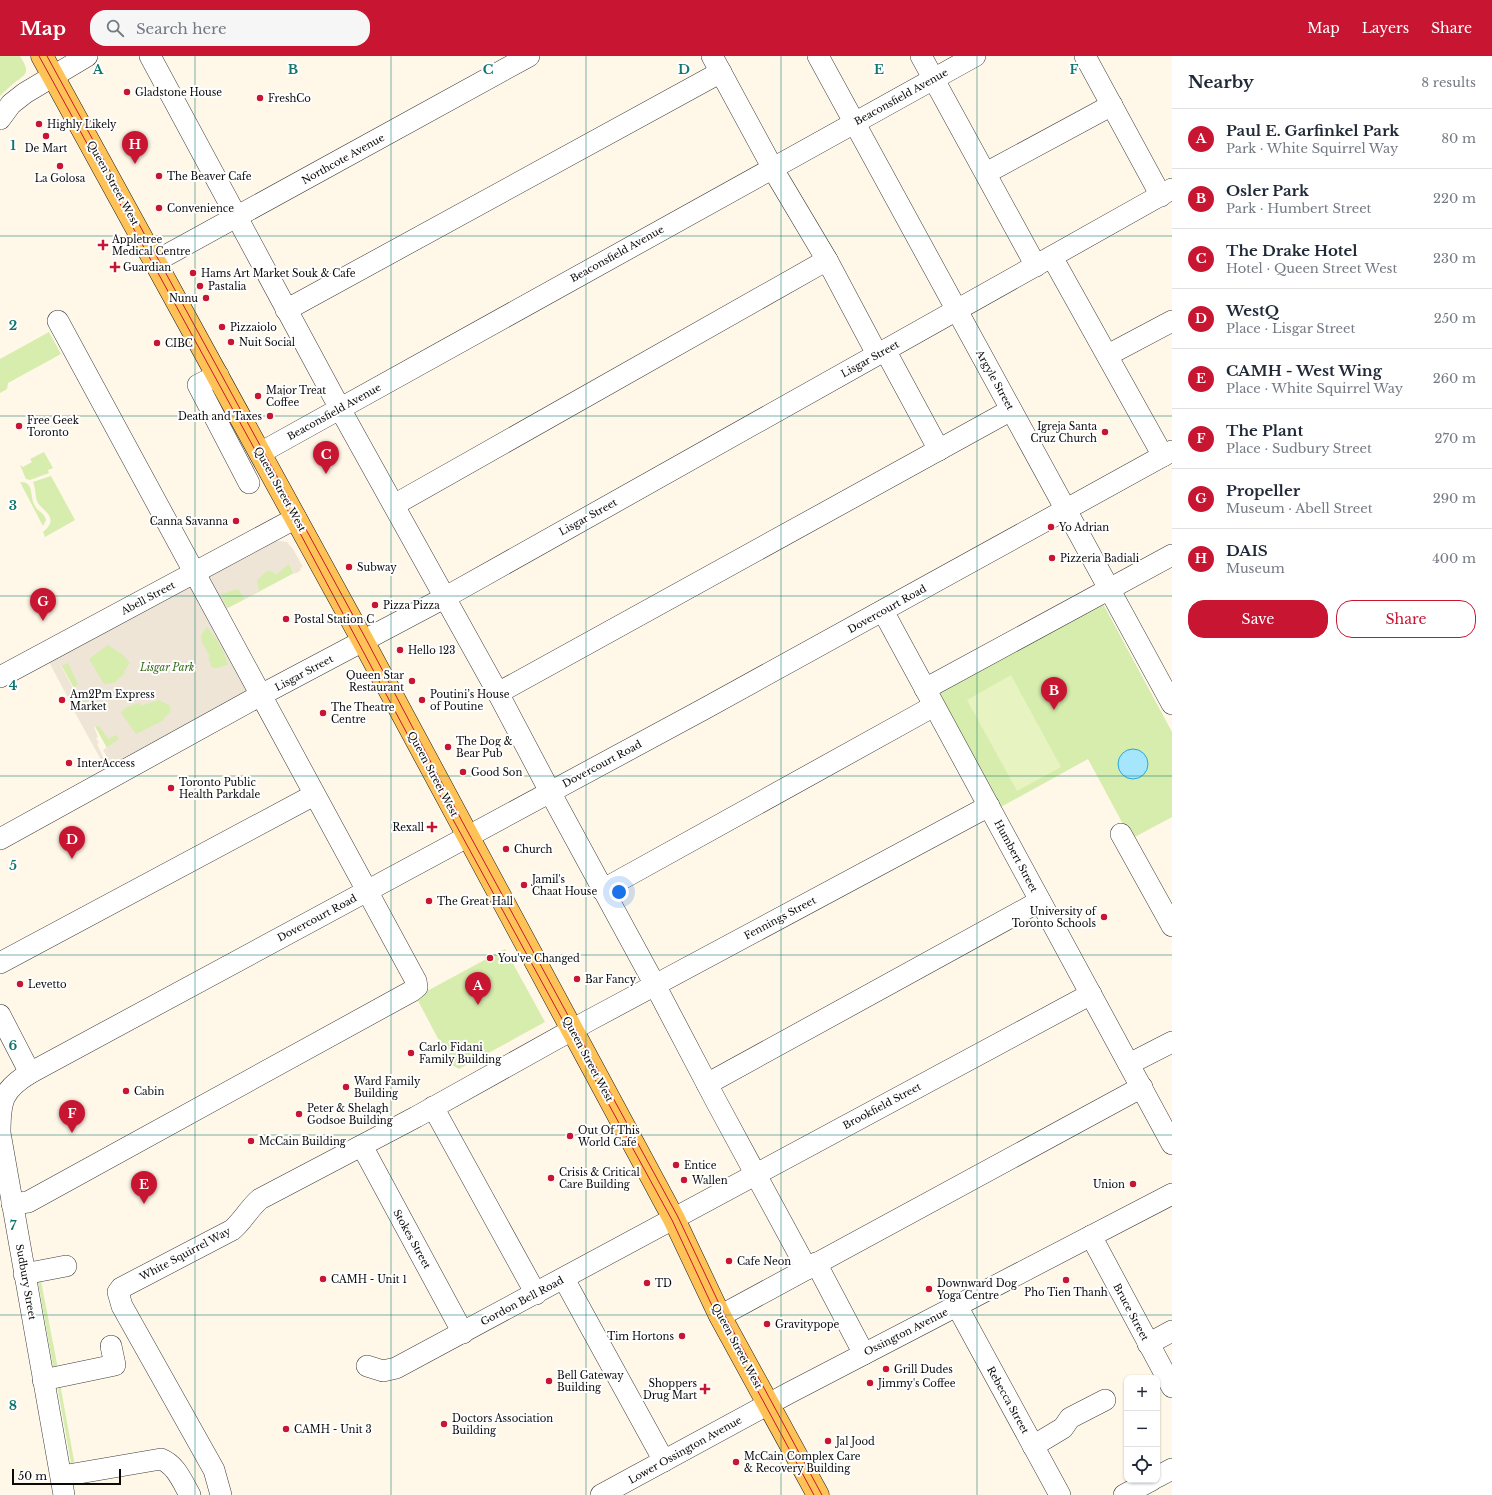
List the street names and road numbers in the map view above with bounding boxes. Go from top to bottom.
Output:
street label: Beaconsfield Avenue [852,66,950,128]
street label: Northcote Avenue [299,131,387,187]
street label: Queen Street West [84,138,142,228]
street label: Beaconsfield Avenue [568,223,666,285]
street label: Lisgar Street [839,338,901,380]
street label: Argyle Street [973,347,1017,413]
street label: Beaconsfield Avenue [285,381,383,443]
street label: Queen Street West [251,444,309,534]
street label: Lisgar Street [557,496,619,538]
street label: Abell Street [118,578,177,618]
street label: Dovercourt Road [845,582,929,636]
street label: Lisgar Street [273,652,336,694]
street label: Queen Street West [405,729,461,819]
street label: Dovercourt Road [560,737,644,790]
street label: Humbert Street [991,818,1041,895]
street label: Dovercourt Road [275,891,359,944]
street label: Fennings Street [742,893,818,942]
street label: Queen Street West [560,1014,616,1104]
street label: Brookfield Street [841,1080,924,1132]
street label: Stokes Street [390,1207,434,1271]
street label: White Squirrel Way [136,1224,233,1284]
street label: Sudbury Street [13,1243,39,1321]
street label: Gordon Bell Road [478,1273,566,1328]
street label: Bruce Street [1110,1281,1152,1343]
street label: Queen Street West [709,1301,765,1391]
street label: Ossington Avenue [862,1305,950,1359]
street label: Rebecca Street [984,1364,1032,1436]
street label: Lower Ossington Avenue [626,1413,744,1487]

